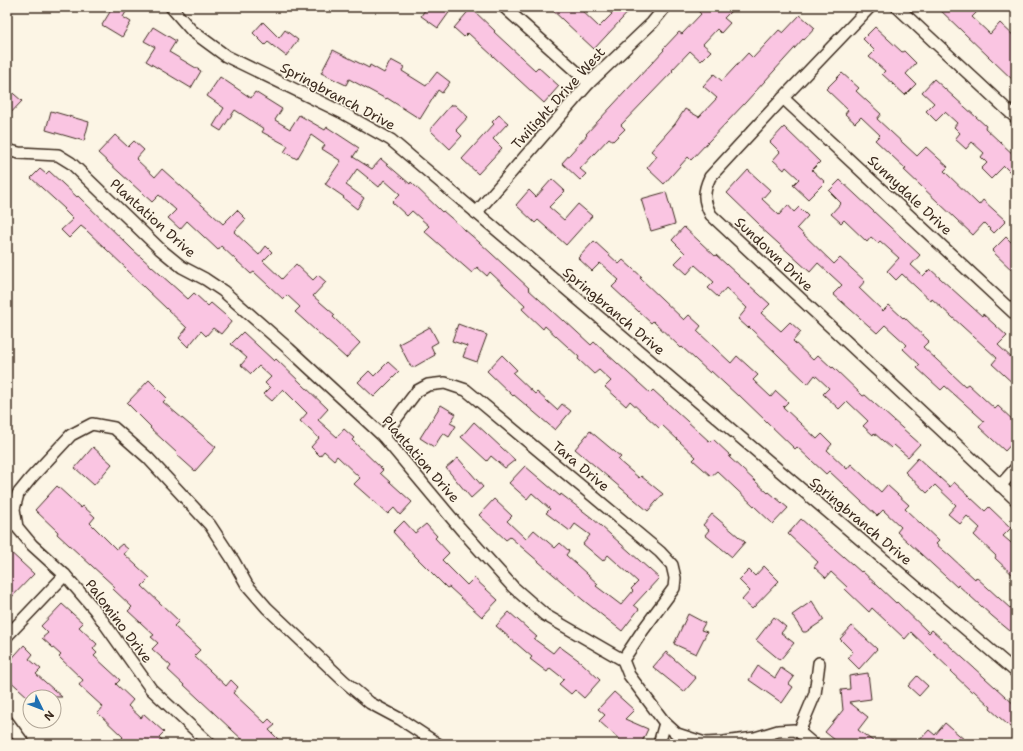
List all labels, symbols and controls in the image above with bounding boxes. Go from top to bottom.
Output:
street label: Twilight Drive West [507,43,609,153]
street label: Springbranch Drive [277,58,399,134]
street label: Sunnydale Drive [864,151,956,239]
street label: Plantation Drive [106,175,200,261]
street label: Sundown Drive [731,213,817,295]
street label: Springbranch Drive [559,263,669,359]
street label: Plantation Drive [378,412,464,506]
street label: Tara Drive [549,437,613,495]
street label: Springbranch Drive [806,473,916,569]
street label: Palomino Drive [82,576,156,667]
north arrow [22,689,62,729]
text: N [40,707,57,724]

